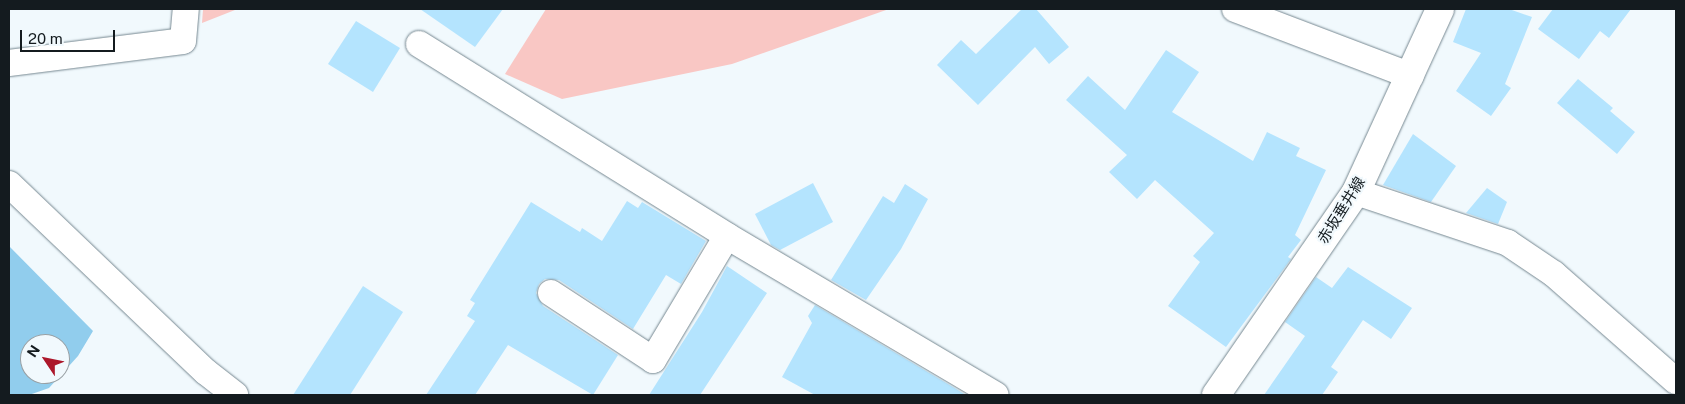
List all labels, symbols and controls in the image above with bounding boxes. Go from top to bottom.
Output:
scale bar [22,20,118,52]
text: 20 m [28,30,63,47]
street label: 赤坂垂井線 [1313,173,1369,247]
north arrow [20,334,70,384]
text: N [24,342,43,360]

